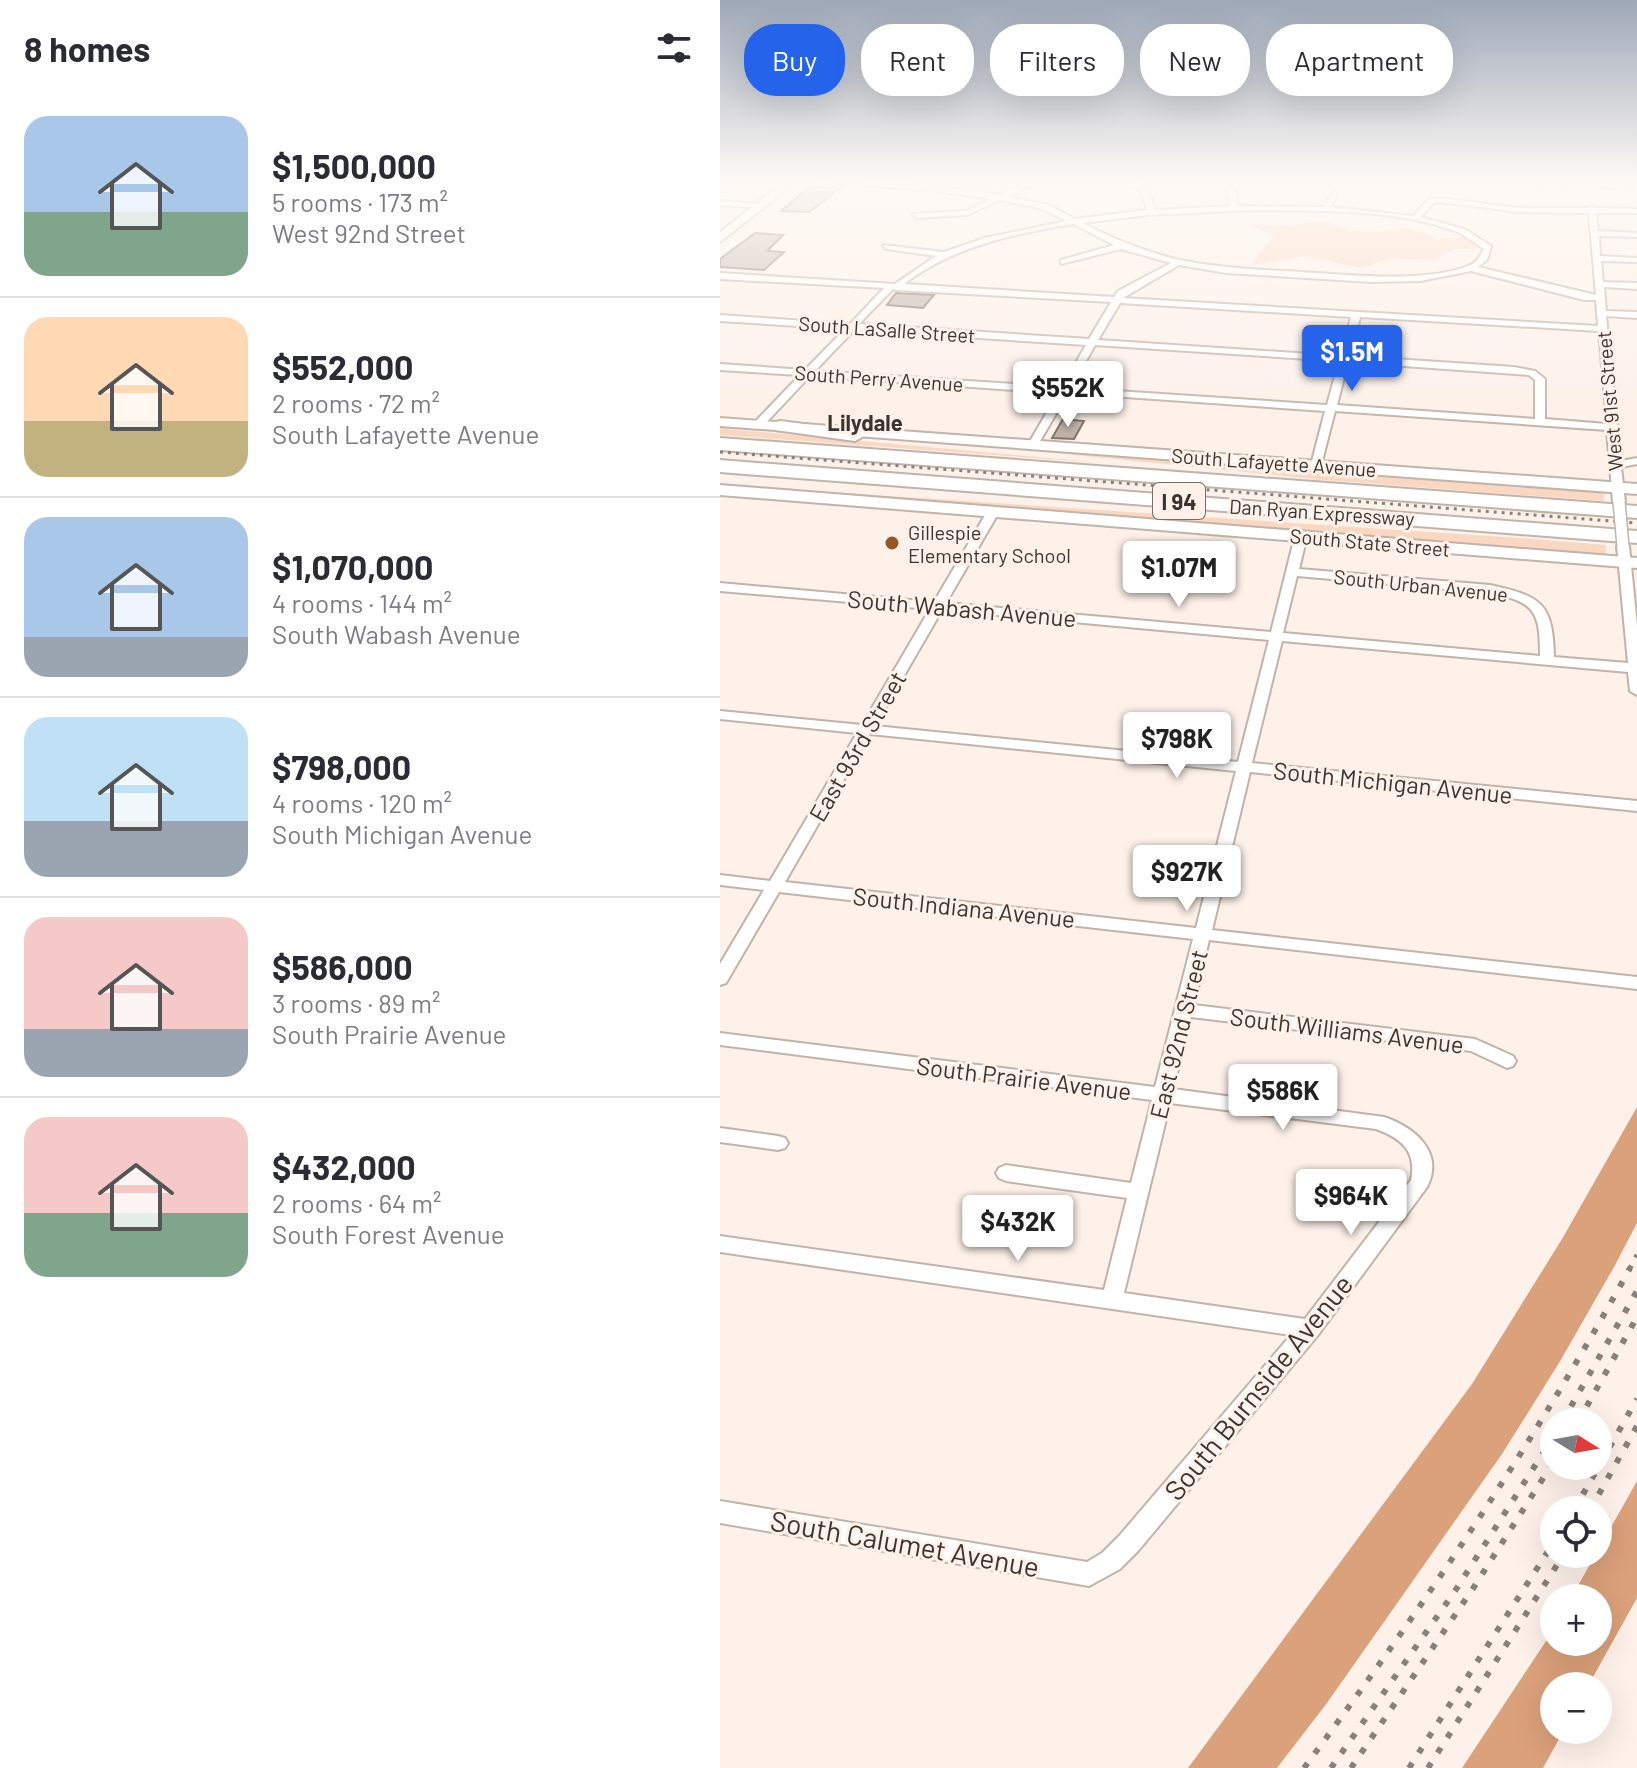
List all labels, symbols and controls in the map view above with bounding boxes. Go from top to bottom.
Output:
chip: Buy [744,24,845,96]
chip: Rent [861,24,974,96]
chip: Filters [990,24,1124,96]
chip: New [1140,24,1250,96]
chip: Apartment [1266,24,1453,96]
icon: filters [652,26,696,70]
text: 8 homes [24,28,150,69]
text: $1,500,000 [272,145,436,186]
icon: home [88,148,184,244]
text: 5 rooms · 173 m² [272,186,448,217]
text: West 92nd Street [272,217,466,248]
street label: South LaSalle Street [798,311,976,347]
pin: $1.5M [1296,325,1408,393]
street label: West 91st Street [1591,330,1627,472]
text: $1.5M [1320,335,1384,366]
text: $552,000 [272,346,413,387]
icon: home [88,349,184,445]
street label: South Perry Avenue [794,360,964,396]
pin: $552K [1012,361,1124,429]
text: $552K [1031,371,1105,402]
text: 2 rooms · 72 m² [272,387,440,418]
district label: Lilydale [827,409,903,435]
text: South Lafayette Avenue [272,418,539,449]
street label: South Lafayette Avenue [1171,443,1377,481]
road number: I 94 [1153,483,1205,519]
street label: Dan Ryan Expressway [1229,494,1415,530]
place label: Gillespie Elementary School [908,520,1071,567]
street label: South State Street [1289,523,1451,561]
marker: Gillespie Elementary School [883,534,901,552]
pin: $1.07M [1114,541,1244,609]
text: $1,070,000 [272,546,434,587]
icon: home [88,549,184,645]
text: $1.07M [1141,551,1217,582]
street label: South Urban Avenue [1333,564,1509,606]
street label: South Wabash Avenue [846,584,1078,632]
text: 4 rooms · 144 m² [272,587,452,618]
text: South Wabash Avenue [272,618,521,649]
street label: East 93rd Street [802,666,912,826]
pin: $798K [1121,712,1233,780]
text: $798K [1141,722,1213,753]
text: $798,000 [272,746,411,787]
icon: home [88,749,184,845]
street label: South Michigan Avenue [1272,755,1514,809]
text: 4 rooms · 120 m² [272,787,452,818]
text: South Michigan Avenue [272,818,532,849]
pin: $927K [1131,845,1243,913]
text: $927K [1151,855,1223,886]
street label: South Indiana Avenue [852,881,1076,933]
text: $586,000 [272,946,413,987]
street label: East 92nd Street [1143,946,1213,1122]
icon: home [88,949,184,1045]
text: 3 rooms · 89 m² [272,987,440,1018]
street label: South Williams Avenue [1228,1001,1466,1059]
text: South Prairie Avenue [272,1018,506,1049]
street label: South Prairie Avenue [915,1050,1133,1106]
pin: $586K [1227,1064,1339,1132]
text: $586K [1246,1074,1320,1105]
text: $432,000 [272,1146,416,1187]
icon: home [88,1149,184,1245]
pin: $964K [1295,1169,1407,1237]
text: $964K [1314,1179,1388,1210]
text: 2 rooms · 64 m² [272,1187,442,1218]
pin: $432K [962,1195,1074,1263]
text: $432K [980,1205,1056,1236]
text: South Forest Avenue [272,1218,505,1249]
street label: South Burnside Avenue [1157,1267,1359,1507]
north arrow [1540,1408,1612,1480]
map controls [1540,1408,1612,1744]
button: locate [1540,1496,1612,1568]
street label: South Calumet Avenue [768,1503,1042,1583]
button: + [1540,1584,1612,1656]
button: − [1540,1672,1612,1744]

